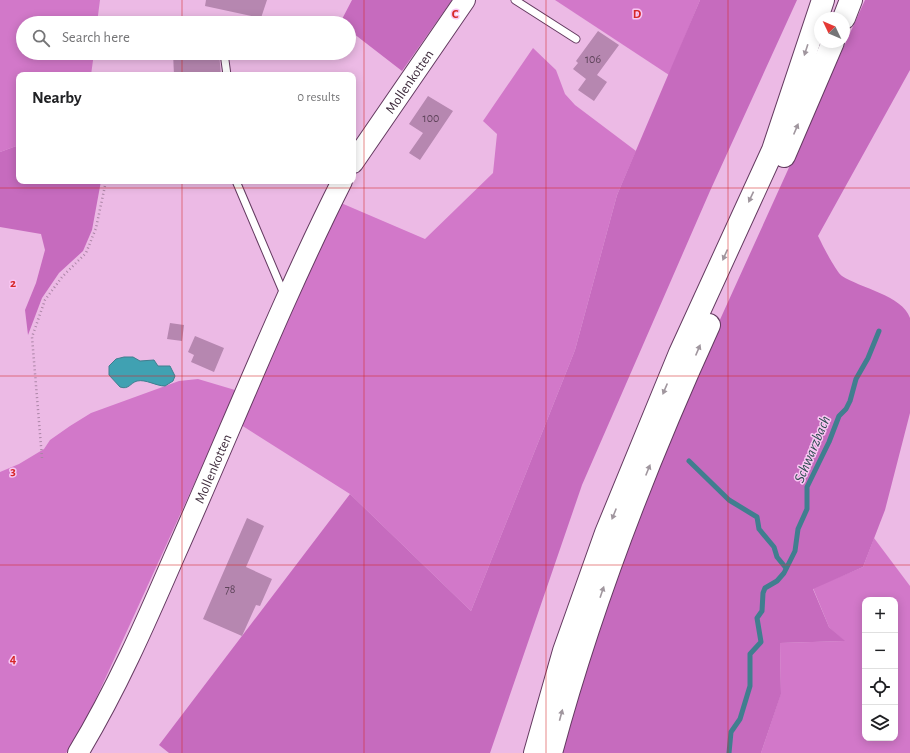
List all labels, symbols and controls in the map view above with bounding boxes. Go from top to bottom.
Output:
text: C [452,8,459,21]
text: D [633,8,642,21]
north arrow [814,12,850,48]
search box [16,16,356,60]
icon: search [30,27,52,49]
text: Search here [62,30,130,45]
one-way arrow [803,45,809,57]
street label: Mollenkotten [383,48,437,116]
house number: 106 [585,53,601,65]
text: Nearby [32,89,82,106]
text: 0 results [297,91,340,104]
house number: 100 [423,112,439,124]
one-way arrow [793,124,799,135]
one-way arrow [748,192,754,203]
one-way arrow [721,249,728,261]
text: 2 [10,277,16,290]
one-way arrow [695,345,701,356]
one-way arrow [661,384,667,396]
water label: Schwarzbach [792,414,833,485]
street label: Mollenkotten [193,432,235,506]
text: 3 [10,465,16,478]
one-way arrow [645,465,651,476]
one-way arrow [610,508,616,520]
house number: 78 [225,583,236,595]
one-way arrow [599,585,605,597]
map controls [862,597,898,741]
button: + [862,597,898,633]
button: − [862,633,898,669]
text: 4 [10,653,17,666]
button: locate [862,669,898,705]
button: layers [862,705,898,741]
one-way arrow [558,709,564,721]

